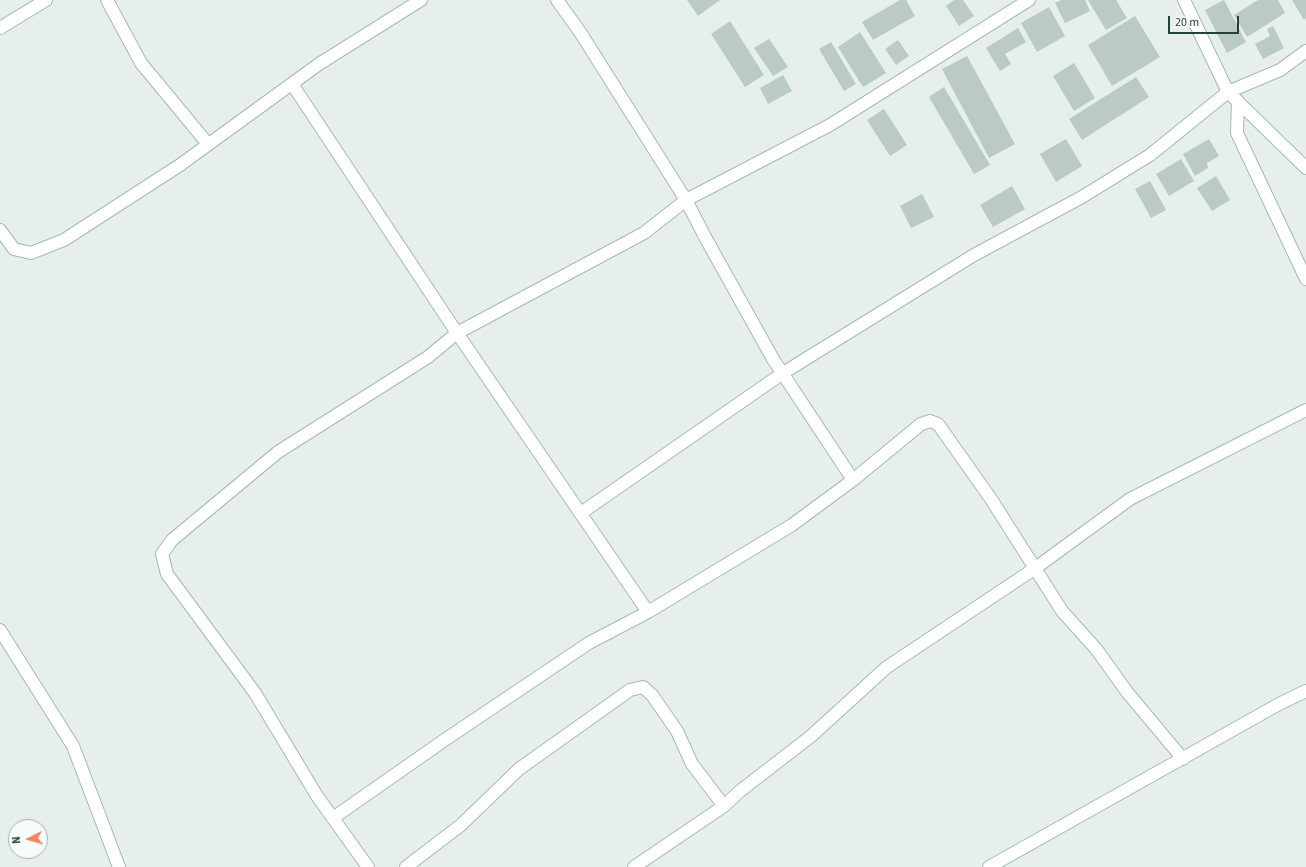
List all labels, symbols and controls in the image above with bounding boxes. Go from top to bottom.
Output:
scale bar [1170,8,1241,34]
text: 20 m [1175,14,1199,31]
north arrow [8,819,48,859]
text: N [9,836,24,844]

